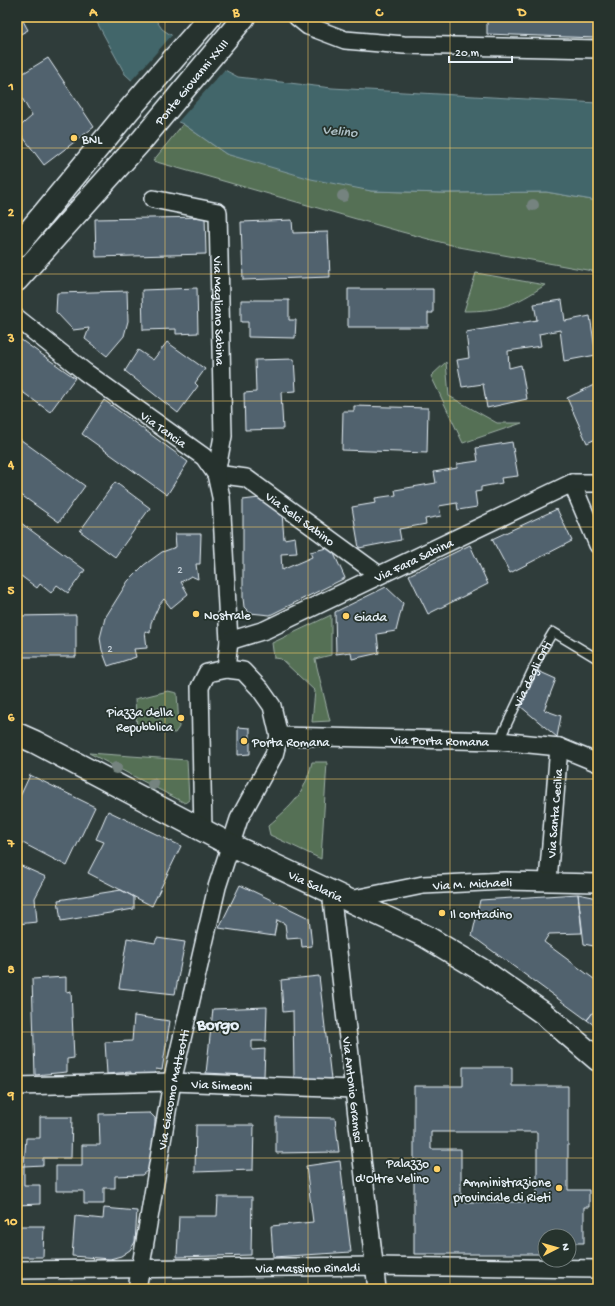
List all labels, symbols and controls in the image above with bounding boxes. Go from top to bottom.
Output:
text: A [88,6,98,21]
text: B [232,6,241,21]
text: C [374,6,384,21]
text: D [517,6,527,21]
street label: Ponte Giovanni XXIII [152,37,233,130]
scale bar [449,38,512,64]
text: 20 m [455,47,480,61]
text: 1 [7,80,14,95]
water label: Velino [321,122,359,143]
marker: BNL [69,133,79,143]
place label: BNL [81,133,103,148]
text: 2 [8,206,15,221]
street label: Via Magliano Sabina [209,255,226,366]
text: 3 [7,332,15,347]
street label: Via Tancia [136,408,189,453]
text: 4 [7,458,15,473]
street label: Via Selci Sabino [261,489,337,550]
street label: Via Fara Sabina [372,536,457,587]
house number: 2 [177,565,183,577]
text: 5 [8,584,15,599]
marker: Nostrale [191,609,201,619]
place label: Nostrale [204,609,251,624]
marker: Giada [341,611,351,621]
place label: Giada [354,611,388,626]
street label: Via degli Orti [511,639,556,711]
house number: 2 [107,644,113,656]
place label: Piazza della Repubblica [106,706,174,736]
text: 6 [8,711,15,726]
marker: Piazza della Repubblica [176,713,186,723]
street label: Via Porta Romana [390,734,490,751]
marker: Porta Romana [239,736,249,746]
place label: Porta Romana [251,736,330,751]
street label: Via Santa Cecilia [545,768,567,860]
text: 7 [7,837,16,852]
street label: Via Salaria [284,868,345,907]
street label: Via M. Michaeli [431,876,512,895]
marker: Il contadino [437,908,447,918]
place label: Il contadino [450,908,513,923]
text: 8 [7,963,15,978]
district label: Borgo [196,1016,239,1036]
street label: Via Giacomo Matteotti [156,1028,194,1152]
street label: Via Antonio Gramsci [338,1035,365,1144]
street label: Via Simeoni [190,1078,253,1095]
text: 9 [7,1089,15,1104]
place label: Palazzo d'Oltre Velino [355,1157,429,1187]
marker: Palazzo d'Oltre Velino [432,1164,442,1174]
place label: Amministrazione provinciale di Rieti [452,1176,551,1206]
marker: Amministrazione provinciale di Rieti [554,1183,564,1193]
text: 10 [4,1215,18,1230]
north arrow [537,1228,577,1268]
text: N [559,1243,571,1251]
street label: Via Massimo Rinaldi [255,1261,361,1277]

